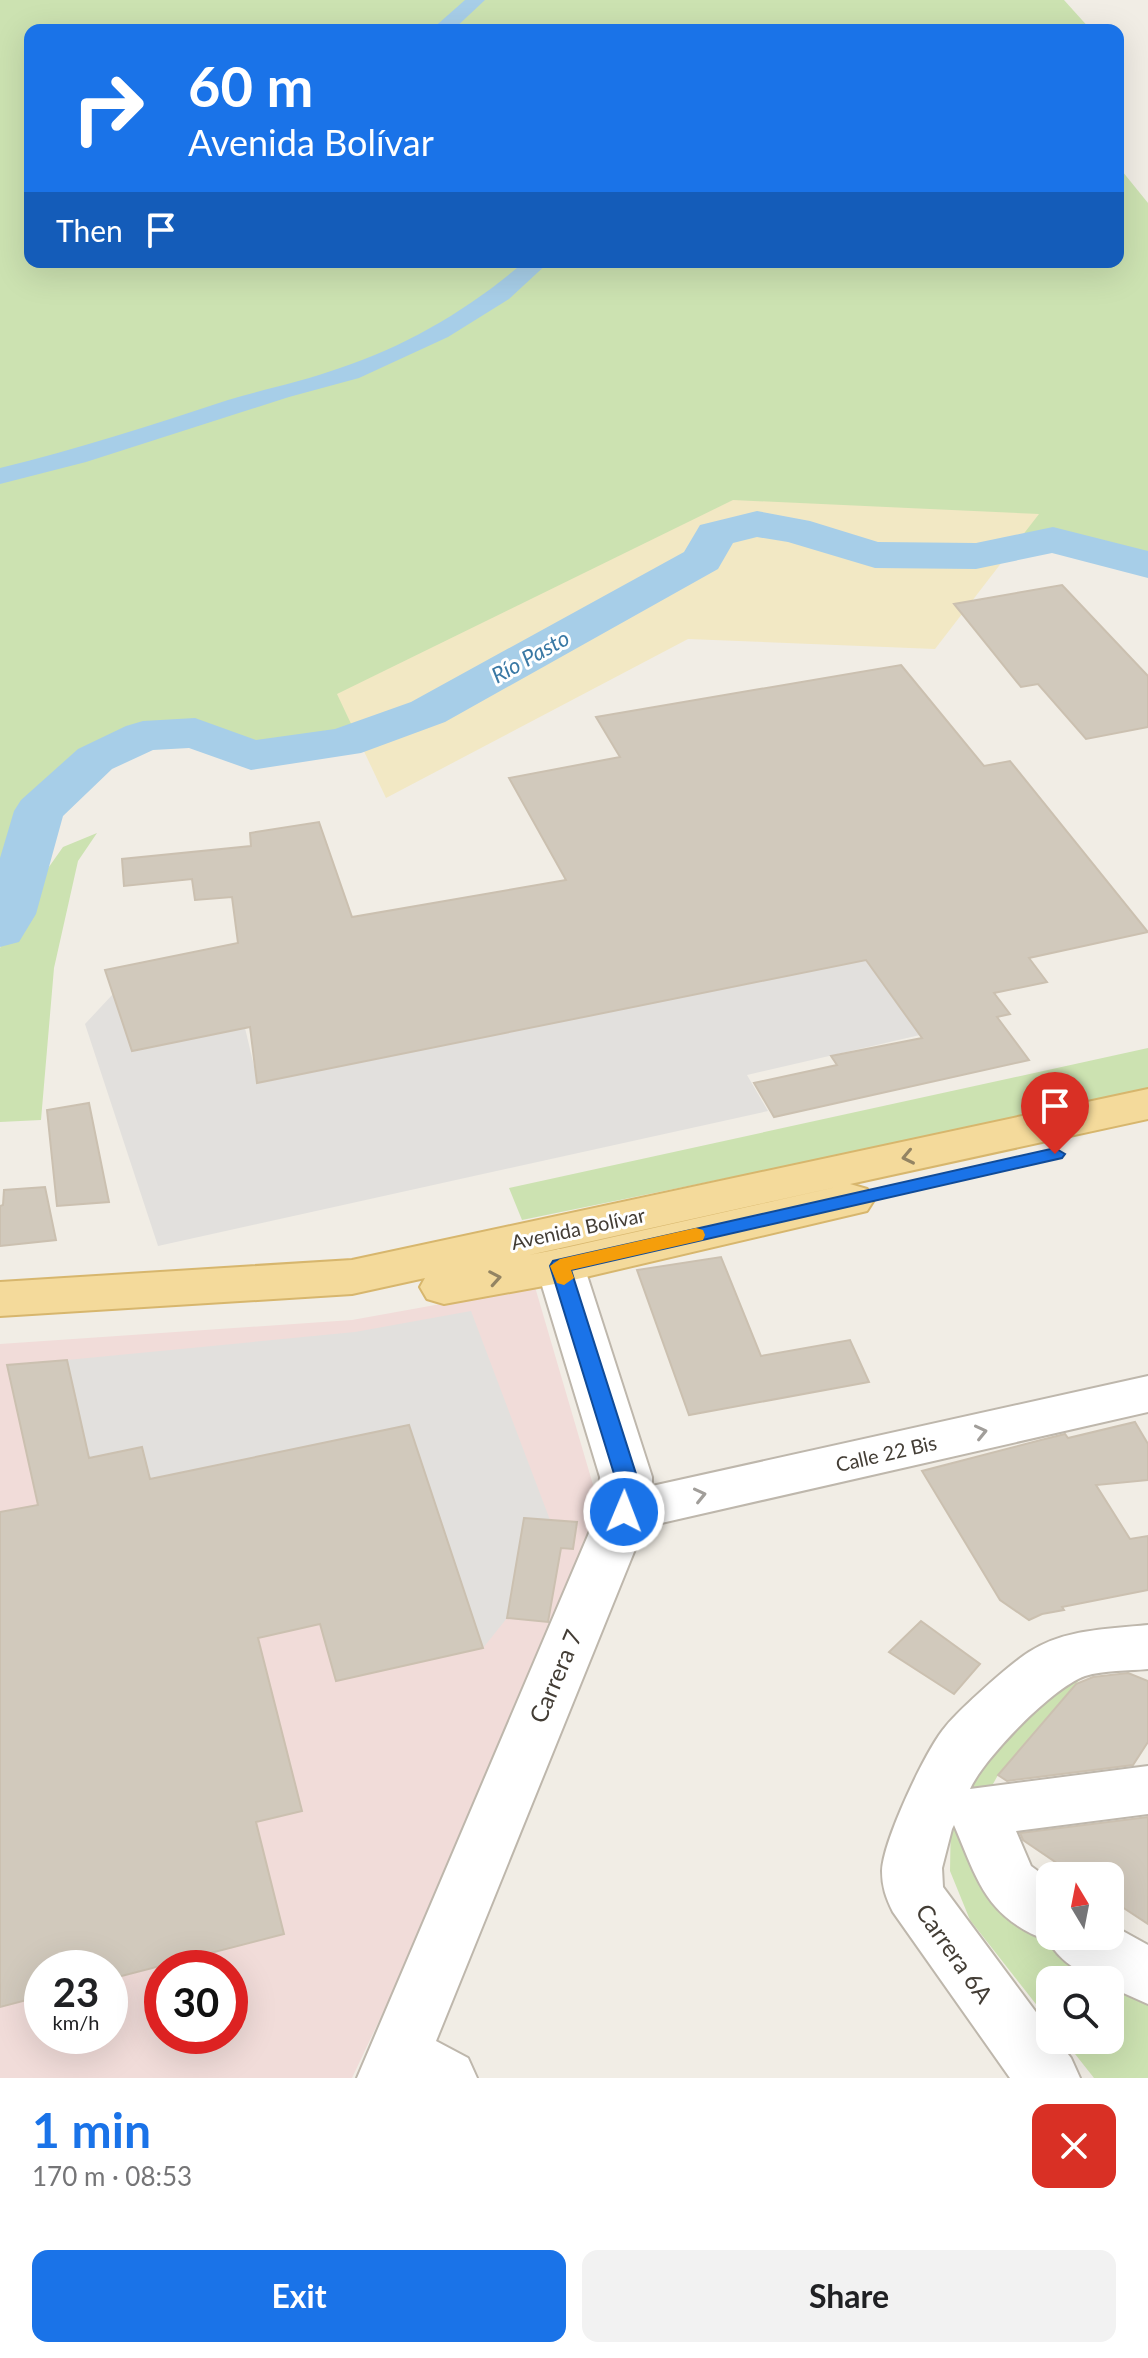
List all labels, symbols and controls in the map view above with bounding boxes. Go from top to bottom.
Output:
text: 60 m [188,52,313,119]
icon: right [56,56,160,160]
text: Avenida Bolívar [188,120,434,164]
icon: arrive [139,208,183,252]
text: Then [56,212,123,248]
water label: Río Pasto [486,624,574,688]
pin [1021,1072,1089,1154]
icon: arrive [1033,1084,1077,1128]
one-way arrow [901,1148,915,1165]
street label: Avenida Bolívar [509,1202,648,1254]
one-way arrow [488,1270,501,1287]
one-way arrow [974,1424,987,1441]
street label: Calle 22 Bis [833,1430,939,1476]
position arrow [582,1470,666,1554]
one-way arrow [693,1487,706,1504]
street label: Carrera 7 [522,1625,588,1727]
north arrow [1036,1862,1124,1950]
map controls [1036,1862,1124,2054]
street label: Carrera 6A [910,1898,1000,2009]
speed limit sign: 30 [144,1950,248,2054]
button: search [1036,1966,1124,2054]
text: 23 [53,1968,99,2016]
text: km/h [53,2010,99,2034]
text: 1 min [32,2101,151,2158]
button: close [1032,2104,1116,2188]
text: 170 m · 08:53 [32,2160,192,2192]
button: Exit [32,2250,566,2342]
button: Share [582,2250,1116,2342]

